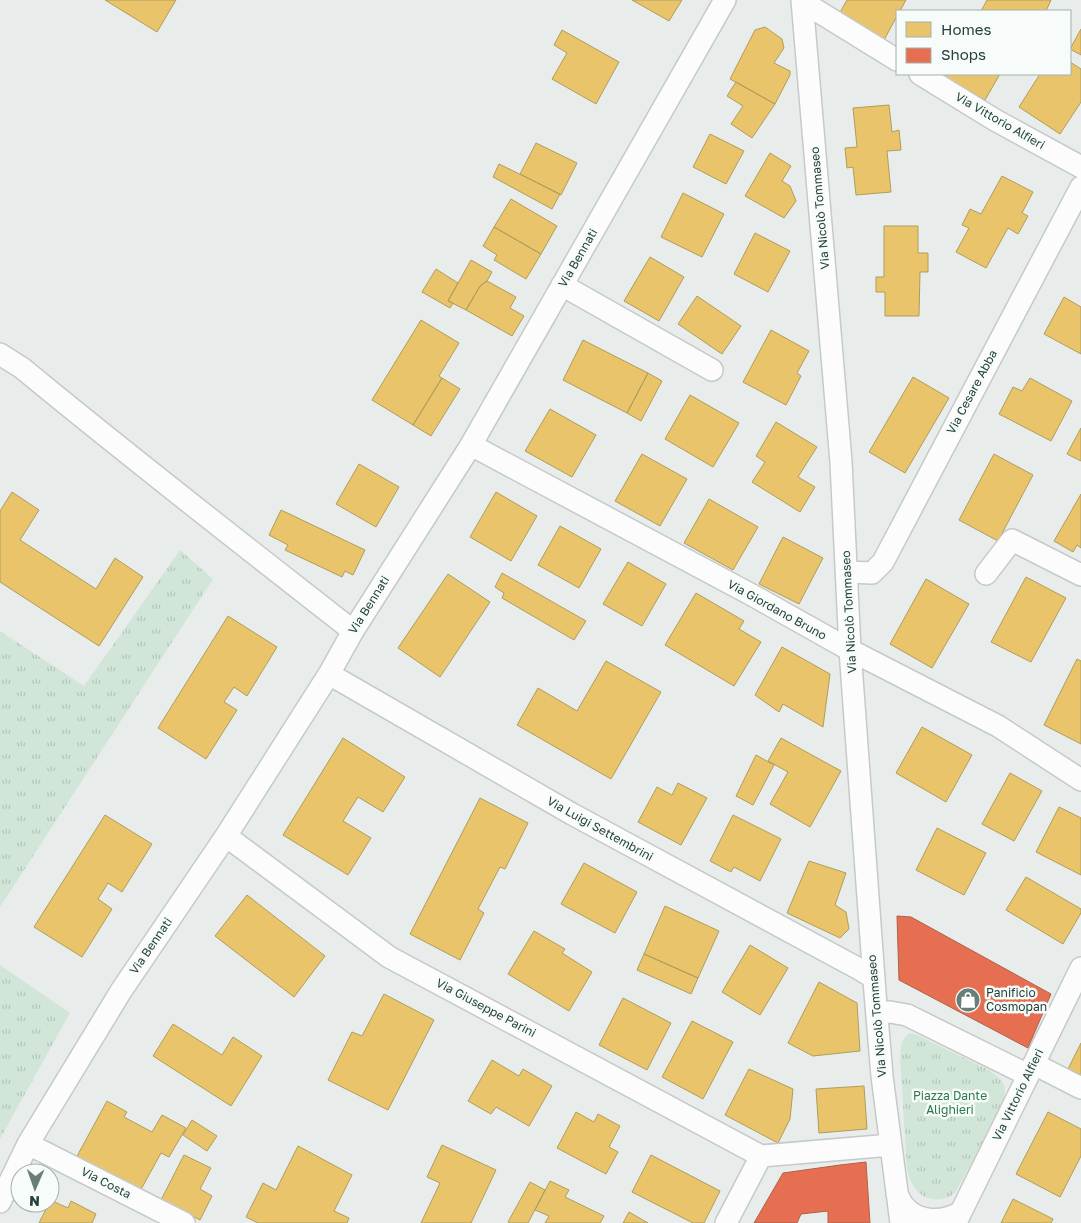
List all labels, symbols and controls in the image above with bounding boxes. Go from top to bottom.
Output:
legend [896,10,1071,75]
text: Homes [941,20,991,38]
text: Shops [941,45,986,63]
street label: Via Vittorio Alfieri [953,89,1048,152]
street label: Via Nicolò Tommaseo [807,146,832,270]
street label: Via Bennati [555,226,600,290]
street label: Via Cesare Abba [943,347,1000,437]
street label: Via Nicolò Tommaseo [838,550,859,674]
street label: Via Bennati [345,573,392,636]
street label: Via Giordano Bruno [725,576,829,643]
street label: Via Luigi Settembrini [544,793,656,864]
street label: Via Bennati [126,914,175,977]
street label: Via Nicolò Tommaseo [864,954,889,1078]
street label: Via Giuseppe Parini [434,975,539,1040]
place label: Panificio Cosmopan [986,985,1047,1014]
shop icon: Panificio Cosmopan [955,987,981,1013]
street label: Via Vittorio Alfieri [989,1046,1046,1143]
park label: Piazza Dante Alighieri [913,1088,987,1117]
north arrow [10,1163,60,1213]
street label: Via Costa [79,1164,134,1202]
text: N [29,1193,40,1210]

